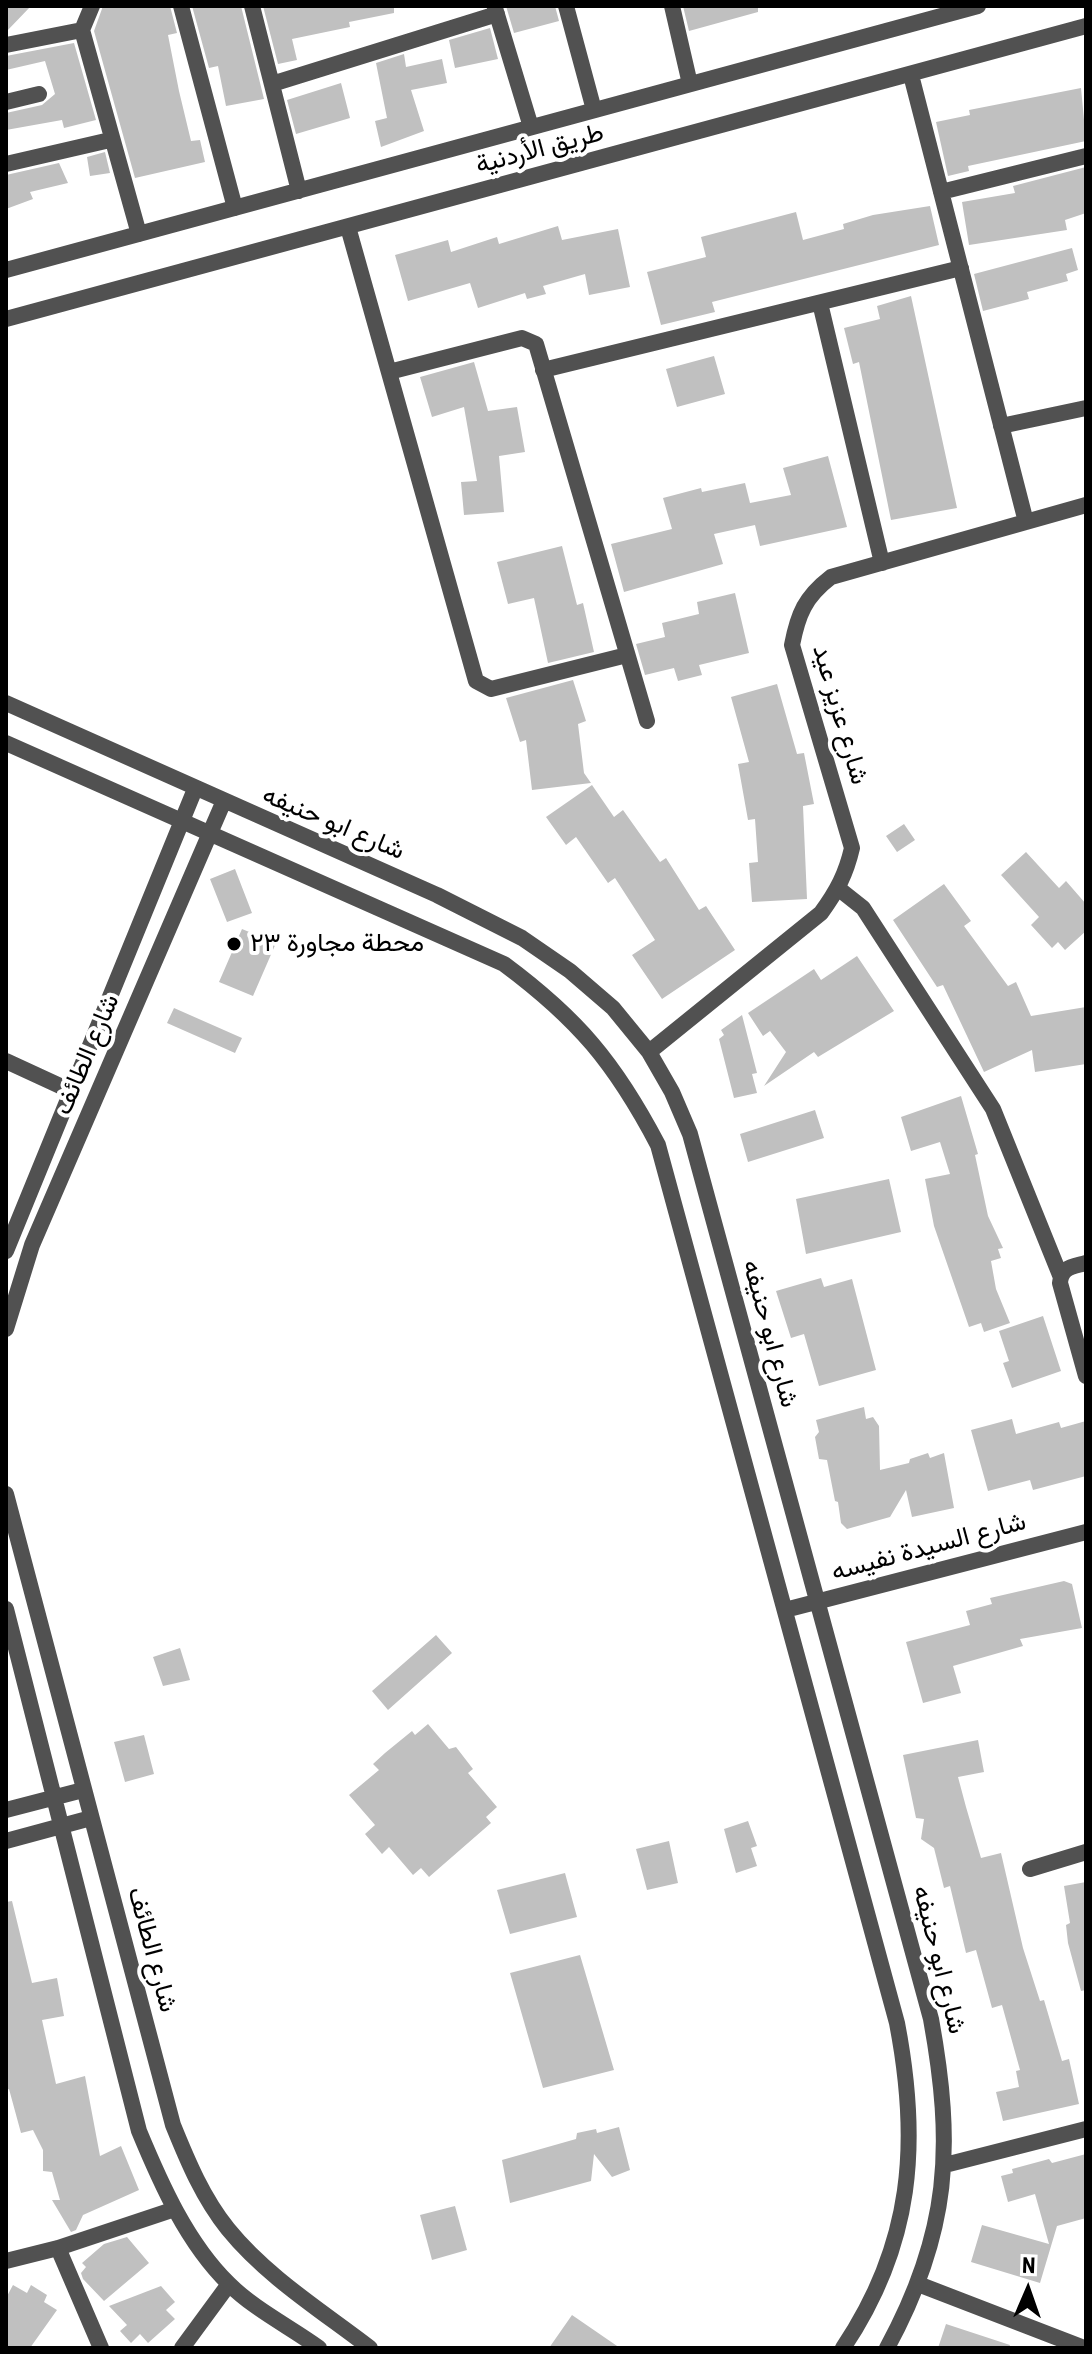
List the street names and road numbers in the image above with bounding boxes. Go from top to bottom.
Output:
street label: طريق الأردنية [472,118,608,182]
street label: شارع عزيز عيد [804,642,874,788]
street label: شارع ابو حنيفه [257,780,409,868]
street label: شارع الطائف [49,990,127,1120]
street label: شارع ابو حنيفه [734,1257,804,1411]
street label: شارع السيدة نفيسه [828,1507,1030,1589]
street label: شارع ابو حنيفه [905,1883,971,2037]
street label: شارع الطائف [119,1884,183,2016]

